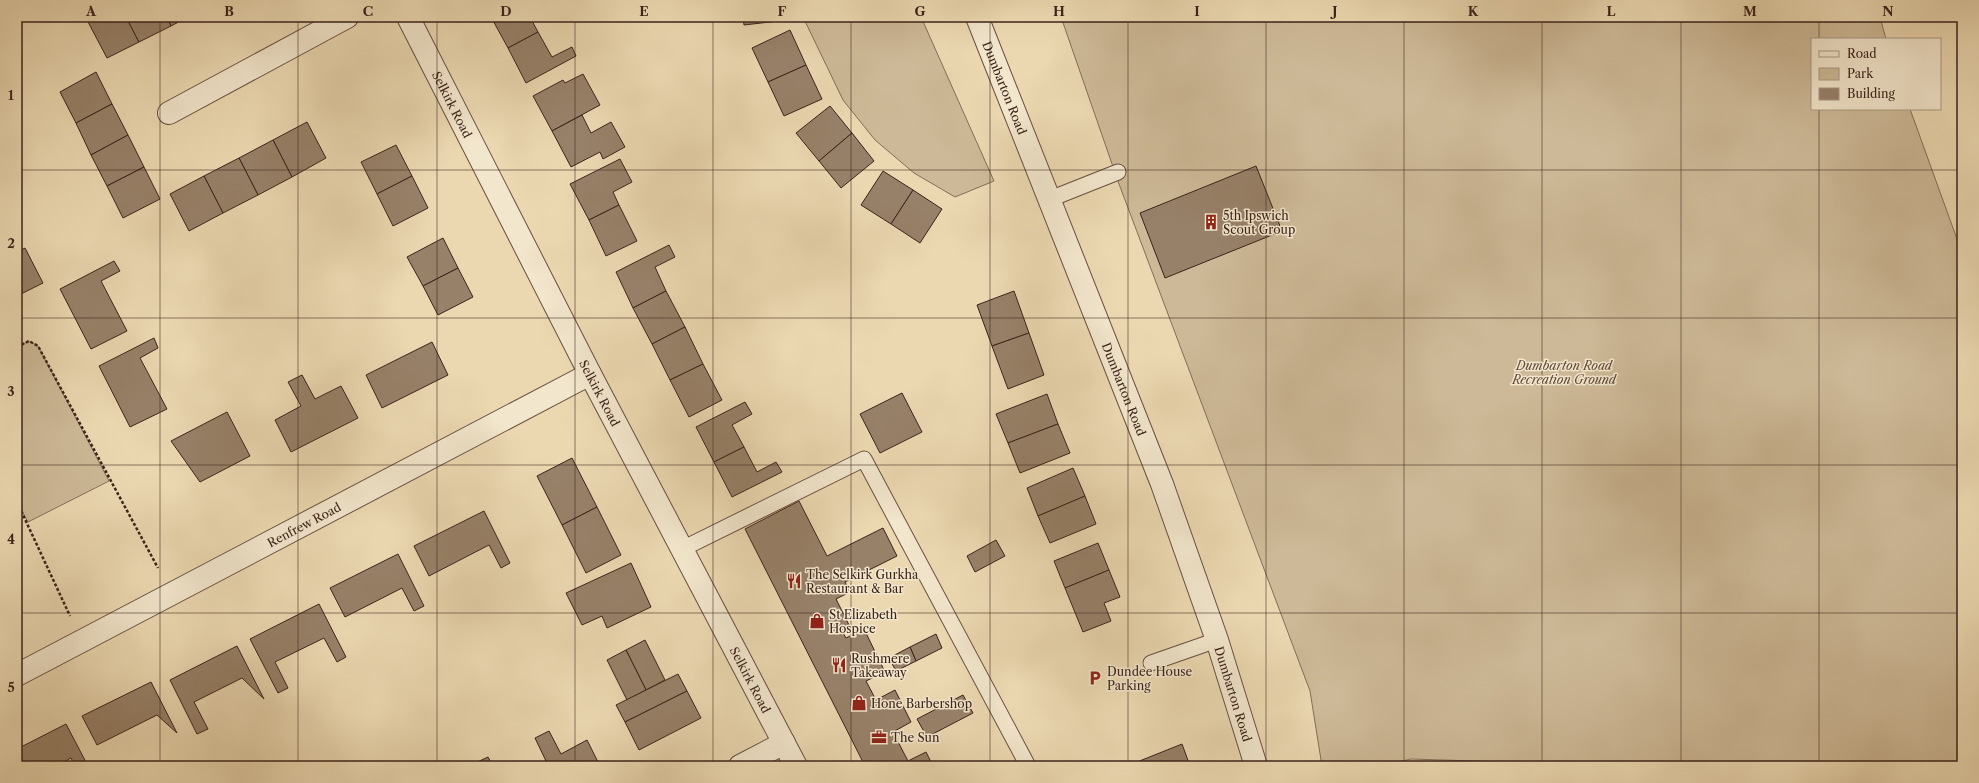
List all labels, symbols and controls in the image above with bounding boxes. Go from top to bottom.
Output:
text: A [85,3,97,19]
text: B [224,3,234,19]
text: C [363,3,373,19]
text: D [500,3,512,19]
text: E [639,3,649,19]
text: F [778,3,787,19]
text: G [914,3,926,19]
text: H [1053,3,1065,19]
text: I [1194,3,1200,19]
text: J [1330,3,1338,19]
text: K [1468,3,1479,19]
text: L [1607,3,1616,19]
text: M [1743,3,1757,19]
text: N [1882,3,1894,19]
legend [1811,38,1941,110]
street label: Dumbarton Road [980,39,1030,137]
text: Road [1847,46,1877,61]
text: Park [1847,66,1874,81]
street label: Selkirk Road [429,68,476,141]
text: Building [1847,86,1895,101]
text: 1 [8,87,14,103]
place label: 5th Ipswich Scout Group [1223,208,1295,237]
building icon: 5th Ipswich Scout Group [1202,213,1220,231]
text: 2 [7,235,15,251]
street label: Dumbarton Road [1099,340,1150,438]
street label: Selkirk Road [576,357,624,429]
park label: Dumbarton Road Recreation Ground [1511,358,1618,387]
text: 3 [7,383,15,399]
street label: Renfrew Road [264,498,344,550]
text: 4 [7,531,15,547]
place label: The Selkirk Gurkha Restaurant & Bar [806,567,919,596]
restaurant icon: The Selkirk Gurkha Restaurant & Bar [785,572,803,590]
place label: St Elizabeth Hospice [829,607,898,636]
shop icon: St Elizabeth Hospice [808,612,826,630]
street label: Selkirk Road [727,644,775,716]
street label: Dumbarton Road [1212,644,1256,744]
place label: Rushmere Takeaway [851,651,910,680]
restaurant icon: Rushmere Takeaway [830,656,848,674]
place label: Dundee House Parking [1107,664,1193,693]
parking icon: Dundee House Parking [1086,669,1104,687]
text: 5 [7,679,15,695]
shop icon: Hone Barbershop [850,694,868,712]
place label: Hone Barbershop [871,696,972,711]
office icon: The Sun [870,728,888,746]
place label: The Sun [891,730,940,745]

